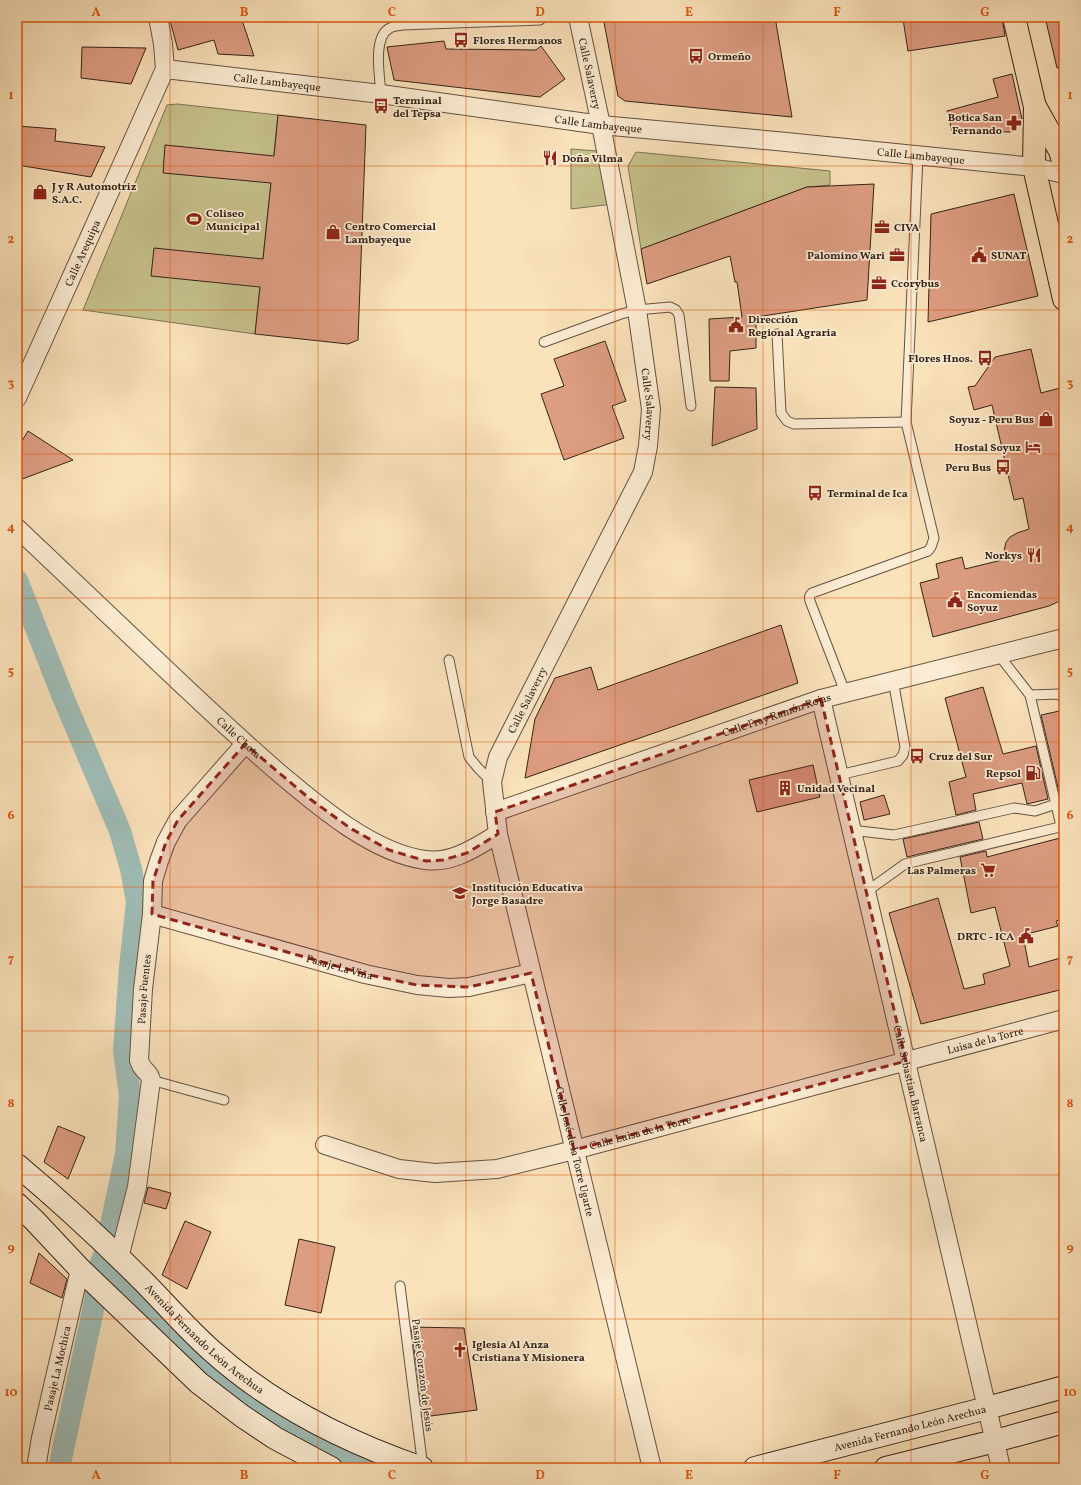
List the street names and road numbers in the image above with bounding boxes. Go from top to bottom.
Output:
street label: Calle Salaverry [574,37,604,111]
street label: Calle Lambayeque [233,71,322,96]
street label: Calle Lambayeque [554,113,643,138]
street label: Calle Lambayeque [876,145,965,169]
street label: Calle Arequipa [62,217,105,289]
street label: Calle Salaverry [636,367,657,441]
street label: Calle Salaverry [505,665,552,736]
street label: Calle Fray Ramón Rojas [721,691,833,742]
street label: Calle Chota [212,714,264,763]
street label: Pasaje La Viña [304,952,375,985]
street label: Pasaje Fuentes [135,953,156,1025]
street label: Calle Sebastian Barranca [889,1024,931,1144]
street label: Luisa de la Torre [946,1024,1025,1059]
street label: Calle José de la Torre Ugarte [551,1085,597,1218]
street label: Calle Luisa de la Torre [588,1113,693,1155]
street label: Avenida Fernando León Arechua [141,1281,267,1399]
street label: Pasaje Corazón de Jesús [407,1318,436,1433]
street label: Pasaje La Mochica [41,1324,76,1413]
street label: Avenida Fernando León Arechua [833,1402,989,1456]

